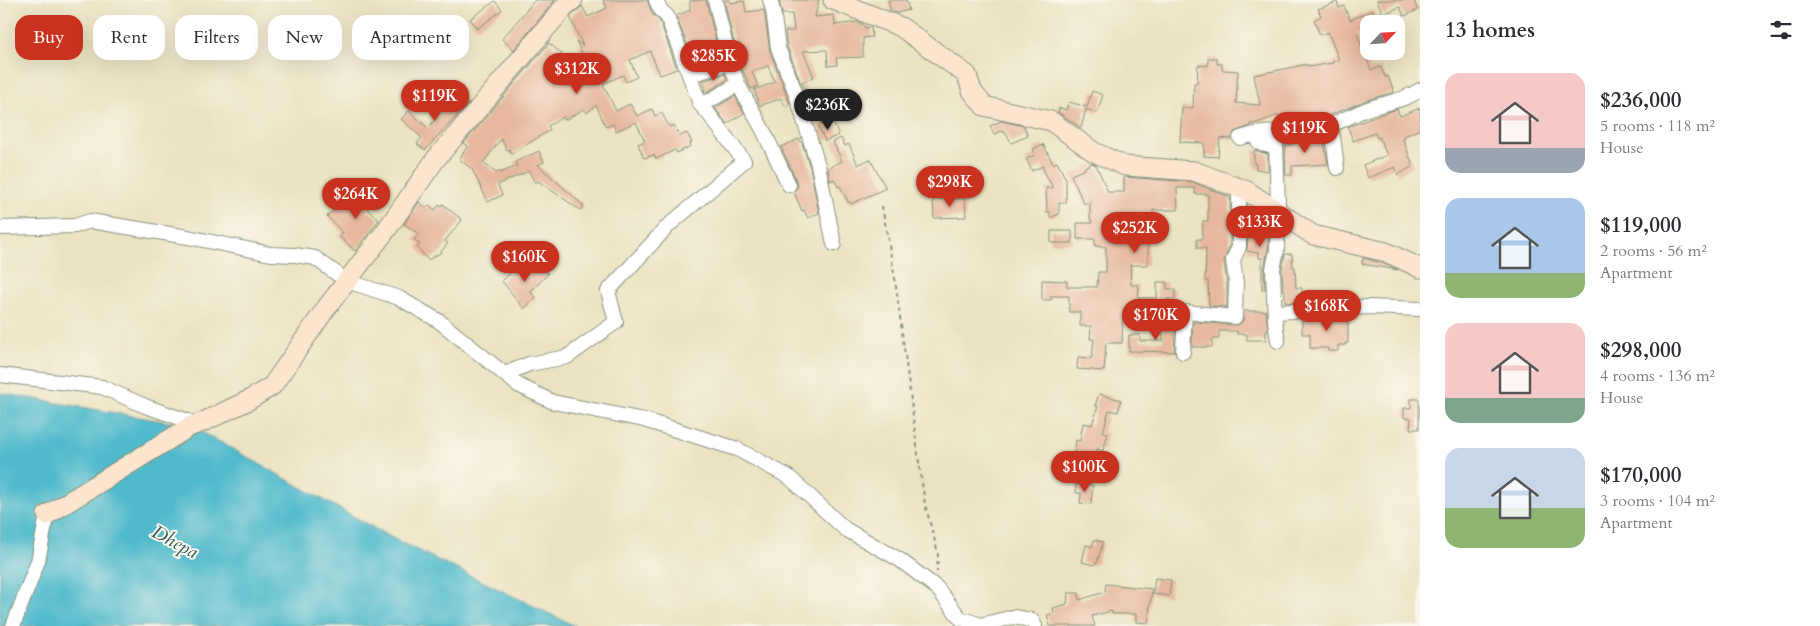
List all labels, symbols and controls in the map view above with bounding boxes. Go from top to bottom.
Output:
chip: Buy [15,15,83,60]
chip: Rent [93,15,165,60]
chip: Filters [175,15,258,60]
chip: New [268,15,342,60]
chip: Apartment [352,15,469,60]
north arrow [1360,15,1405,60]
map controls [1360,15,1405,60]
text: 13 homes [1445,16,1535,45]
icon: filters [1767,16,1795,44]
pin: $285K [679,39,749,82]
text: $285K [691,45,737,67]
pin: $312K [542,52,612,95]
text: $312K [554,58,600,80]
pin: $119K [400,80,470,122]
text: $119K [412,85,458,107]
text: $236,000 [1600,86,1681,115]
pin: $236K [793,88,863,131]
icon: home [1485,93,1545,153]
text: $236K [805,94,851,116]
pin: $119K [1270,112,1340,154]
text: 5 rooms · 118 m² [1600,115,1715,137]
text: $119K [1282,117,1328,139]
text: House [1600,137,1643,159]
pin: $298K [915,166,985,208]
text: $298K [927,171,973,193]
pin: $264K [321,178,391,220]
text: $264K [333,183,379,205]
pin: $133K [1225,206,1295,248]
text: $133K [1237,211,1283,233]
text: $119,000 [1600,211,1681,240]
pin: $252K [1100,212,1170,254]
text: $252K [1112,217,1158,239]
icon: home [1485,218,1545,278]
pin: $160K [490,240,560,283]
text: 2 rooms · 56 m² [1600,240,1707,262]
text: $160K [502,246,548,268]
text: Apartment [1600,262,1673,284]
pin: $168K [1292,290,1362,332]
text: $168K [1304,295,1350,317]
pin: $170K [1121,298,1191,341]
text: $170K [1133,304,1179,326]
text: $298,000 [1600,336,1681,365]
icon: home [1485,343,1545,403]
text: 4 rooms · 136 m² [1600,365,1715,387]
text: House [1600,387,1643,409]
pin: $100K [1050,450,1120,493]
text: $100K [1062,456,1108,478]
text: $170,000 [1600,461,1681,490]
icon: home [1485,468,1545,528]
text: 3 rooms · 104 m² [1600,490,1715,512]
text: Apartment [1600,512,1673,534]
water label: Dhepa [147,519,203,565]

